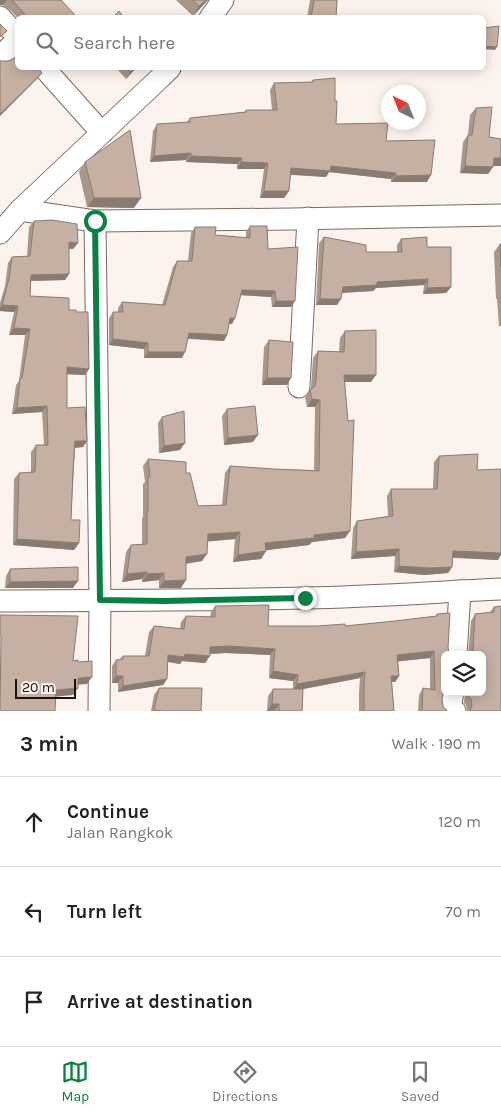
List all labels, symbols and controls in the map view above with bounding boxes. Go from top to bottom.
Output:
search box [15,15,486,70]
icon: search [33,29,61,57]
text: Search here [73,32,175,54]
north arrow [381,85,426,130]
route start [84,210,107,233]
route end [294,587,317,610]
map controls [441,651,486,696]
button: layers [441,651,486,696]
scale bar [15,676,76,699]
text: 20 m [22,679,55,696]
text: 3 min [20,732,78,756]
text: Walk · 190 m [392,734,481,753]
text: Continue [67,801,149,823]
icon: ahead [20,808,48,836]
text: 120 m [438,812,481,831]
text: Jalan Rangkok [67,823,173,842]
icon: left [20,898,48,926]
text: Turn left [67,901,142,923]
text: 70 m [445,902,481,921]
icon: arrive [20,988,48,1016]
text: Arrive at destination [67,991,253,1013]
tab: Map [61,1058,89,1105]
tab: Directions [212,1058,278,1105]
tab: Saved [401,1058,440,1105]

